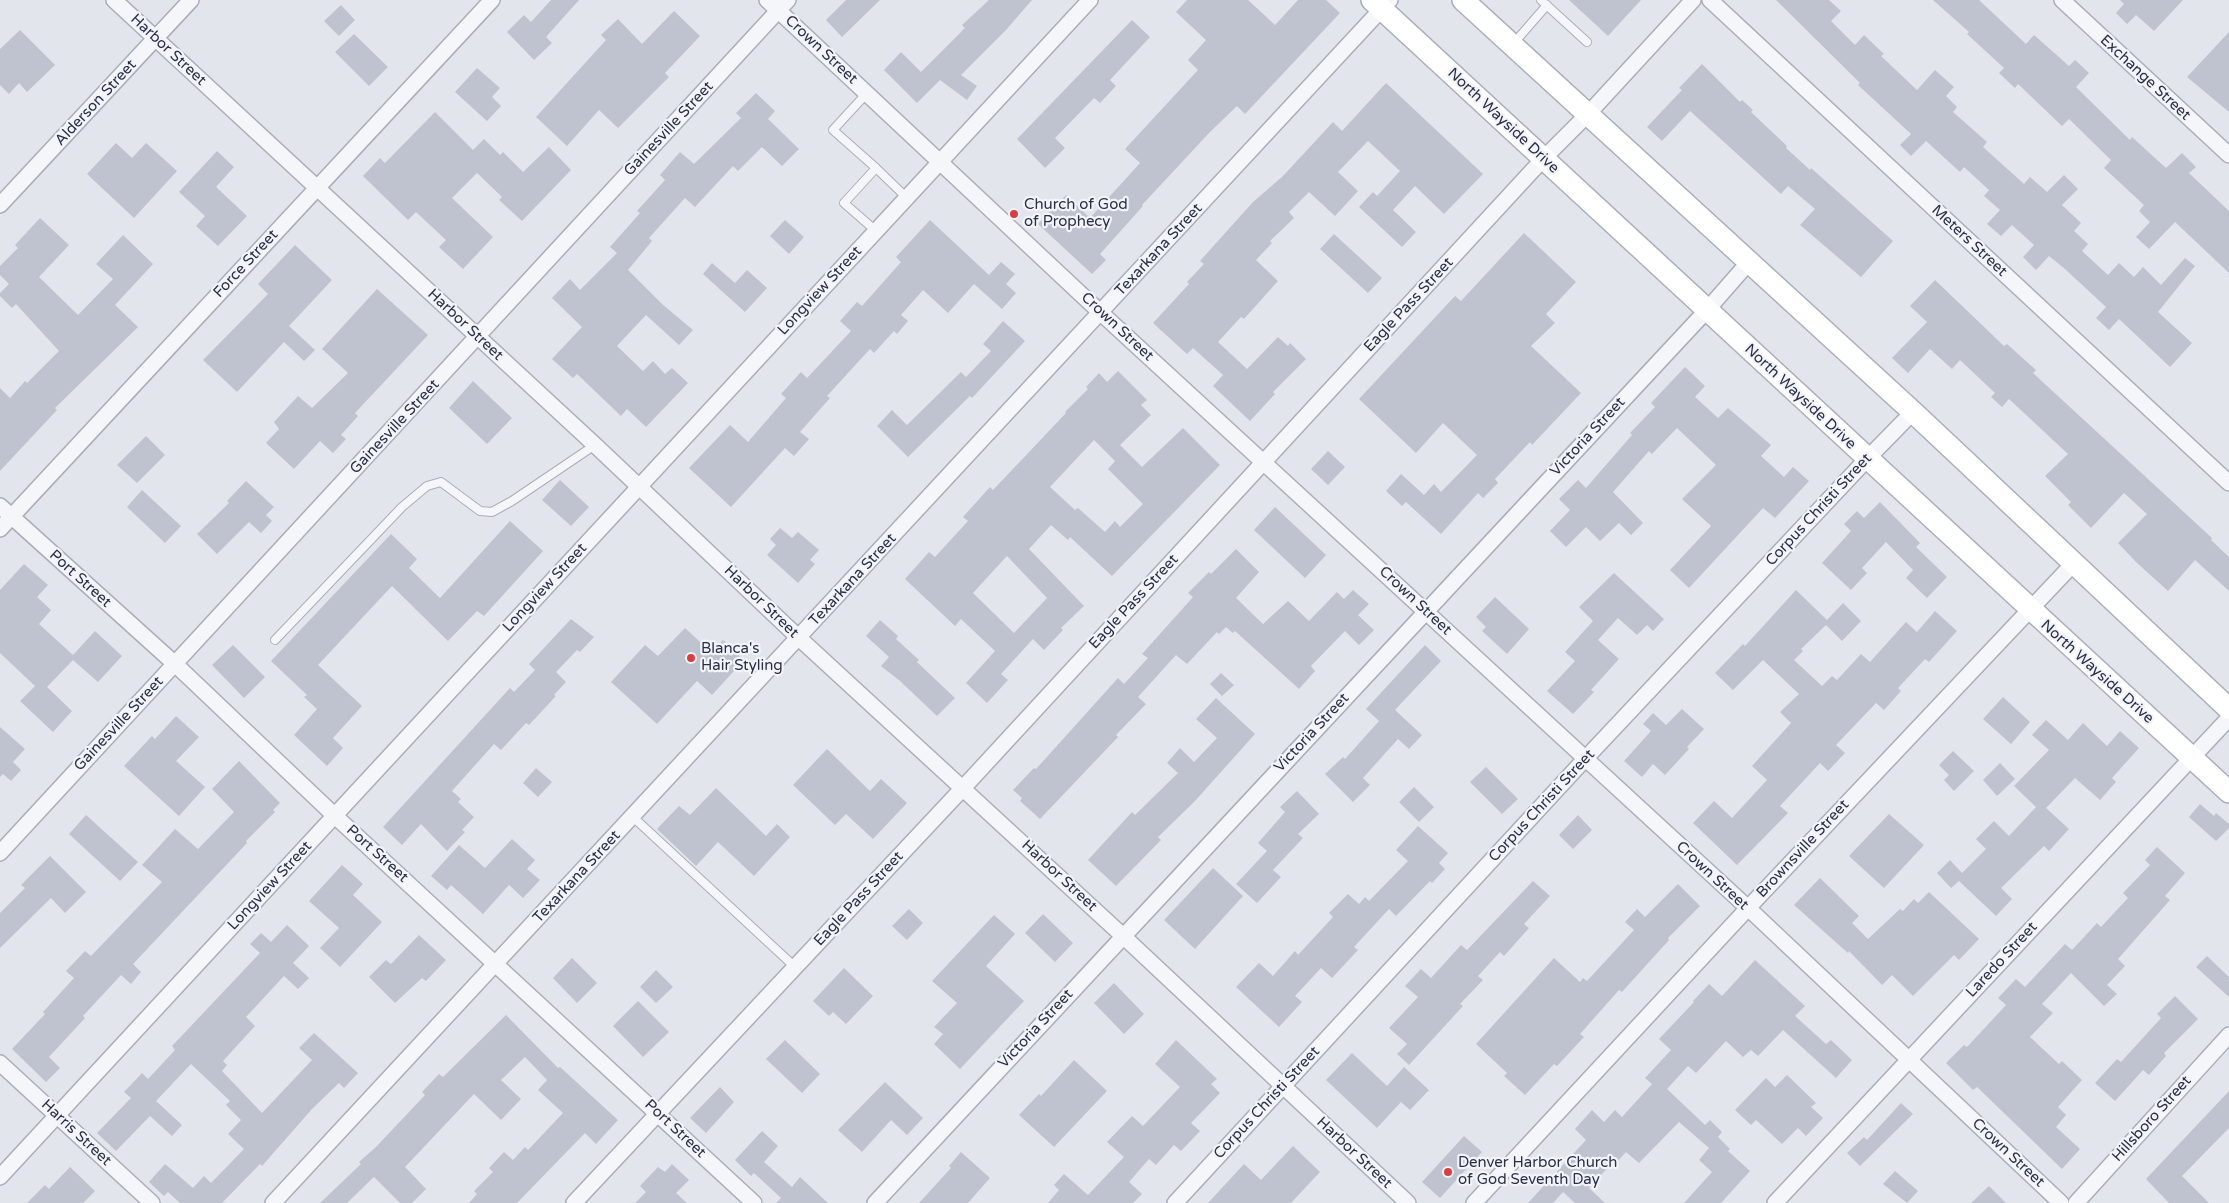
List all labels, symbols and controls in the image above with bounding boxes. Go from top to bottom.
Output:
street label: Harbor Street [127,10,209,90]
street label: Crown Street [781,12,861,88]
street label: Exchange Street [2096,32,2194,124]
street label: Alderson Street [52,56,140,150]
street label: North Wayside Drive [1443,65,1563,177]
street label: Gainesville Street [621,78,717,180]
place label: Church of God of Prophecy [1024,196,1128,231]
street label: Texarkana Street [1112,200,1206,300]
street label: Meters Street [1928,201,2010,281]
marker: Church of God of Prophecy [1008,208,1020,220]
street label: Force Street [210,226,282,302]
street label: Longview Street [774,243,866,339]
street label: Eagle Pass Street [1361,254,1457,356]
street label: Harbor Street [424,285,506,365]
street label: Crown Street [1077,289,1157,365]
street label: North Wayside Drive [1740,341,1860,453]
street label: Gainesville Street [347,376,443,478]
street label: Victoria Street [1547,394,1629,480]
street label: Corpus Christi Street [1762,450,1876,570]
street label: Texarkana Street [806,530,900,630]
street label: Longview Street [499,540,591,636]
street label: Port Street [45,546,115,612]
street label: Eagle Pass Street [1086,551,1182,653]
street label: Harbor Street [720,562,802,642]
street label: Crown Street [1375,563,1455,639]
street label: North Wayside Drive [2037,616,2157,728]
place label: Blanca's Hair Styling [701,640,783,675]
marker: Blanca's Hair Styling [685,652,697,664]
street label: Gainesville Street [71,673,167,775]
street label: Victoria Street [1271,690,1353,776]
street label: Corpus Christi Street [1485,746,1599,866]
street label: Brownsville Street [1753,796,1853,902]
street label: Port Street [342,821,412,887]
street label: Texarkana Street [530,827,624,927]
street label: Harbor Street [1018,836,1100,916]
street label: Longview Street [224,838,316,934]
street label: Crown Street [1672,838,1752,914]
street label: Eagle Pass Street [811,848,907,950]
street label: Laredo Street [1963,919,2041,1001]
street label: Victoria Street [995,986,1077,1072]
street label: Corpus Christi Street [1210,1043,1324,1163]
street label: Hillsboro Street [2109,1072,2195,1166]
street label: Harris Street [37,1096,115,1170]
street label: Port Street [641,1096,709,1162]
street label: Harbor Street [1313,1113,1395,1193]
street label: Crown Street [1968,1115,2048,1191]
place label: Denver Harbor Church of God Seventh Day [1458,1154,1617,1189]
marker: Denver Harbor Church of God Seventh Day [1442,1166,1454,1178]

